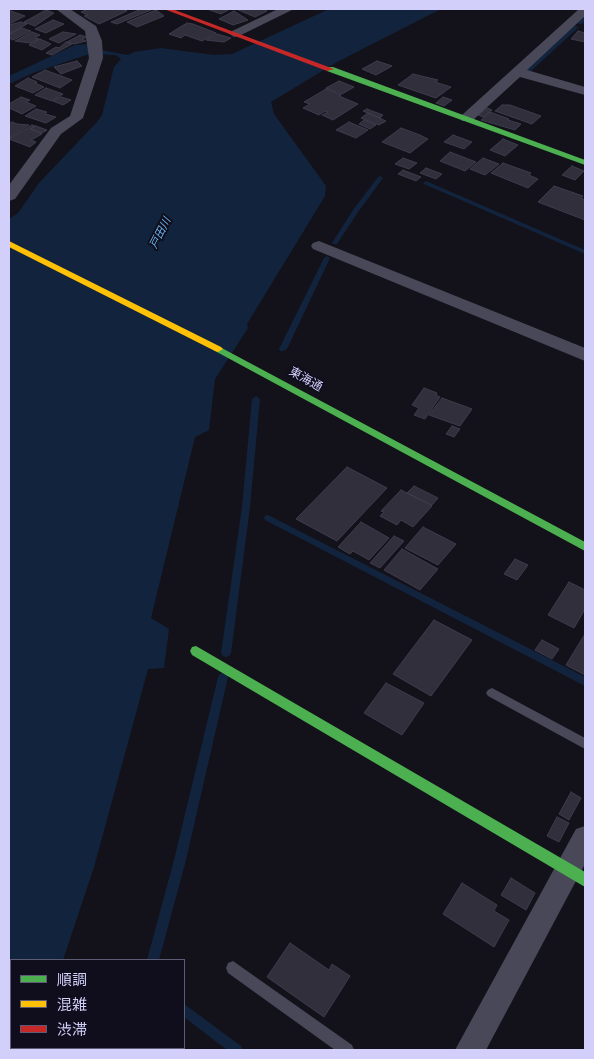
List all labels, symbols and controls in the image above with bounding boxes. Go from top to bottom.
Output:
water label: 戸田川 [147,215,173,251]
street label: 東海通 [287,364,325,394]
legend [10,959,185,1049]
text: 順調 [57,970,87,988]
text: 混雑 [57,995,87,1013]
text: 渋滞 [57,1020,87,1038]

